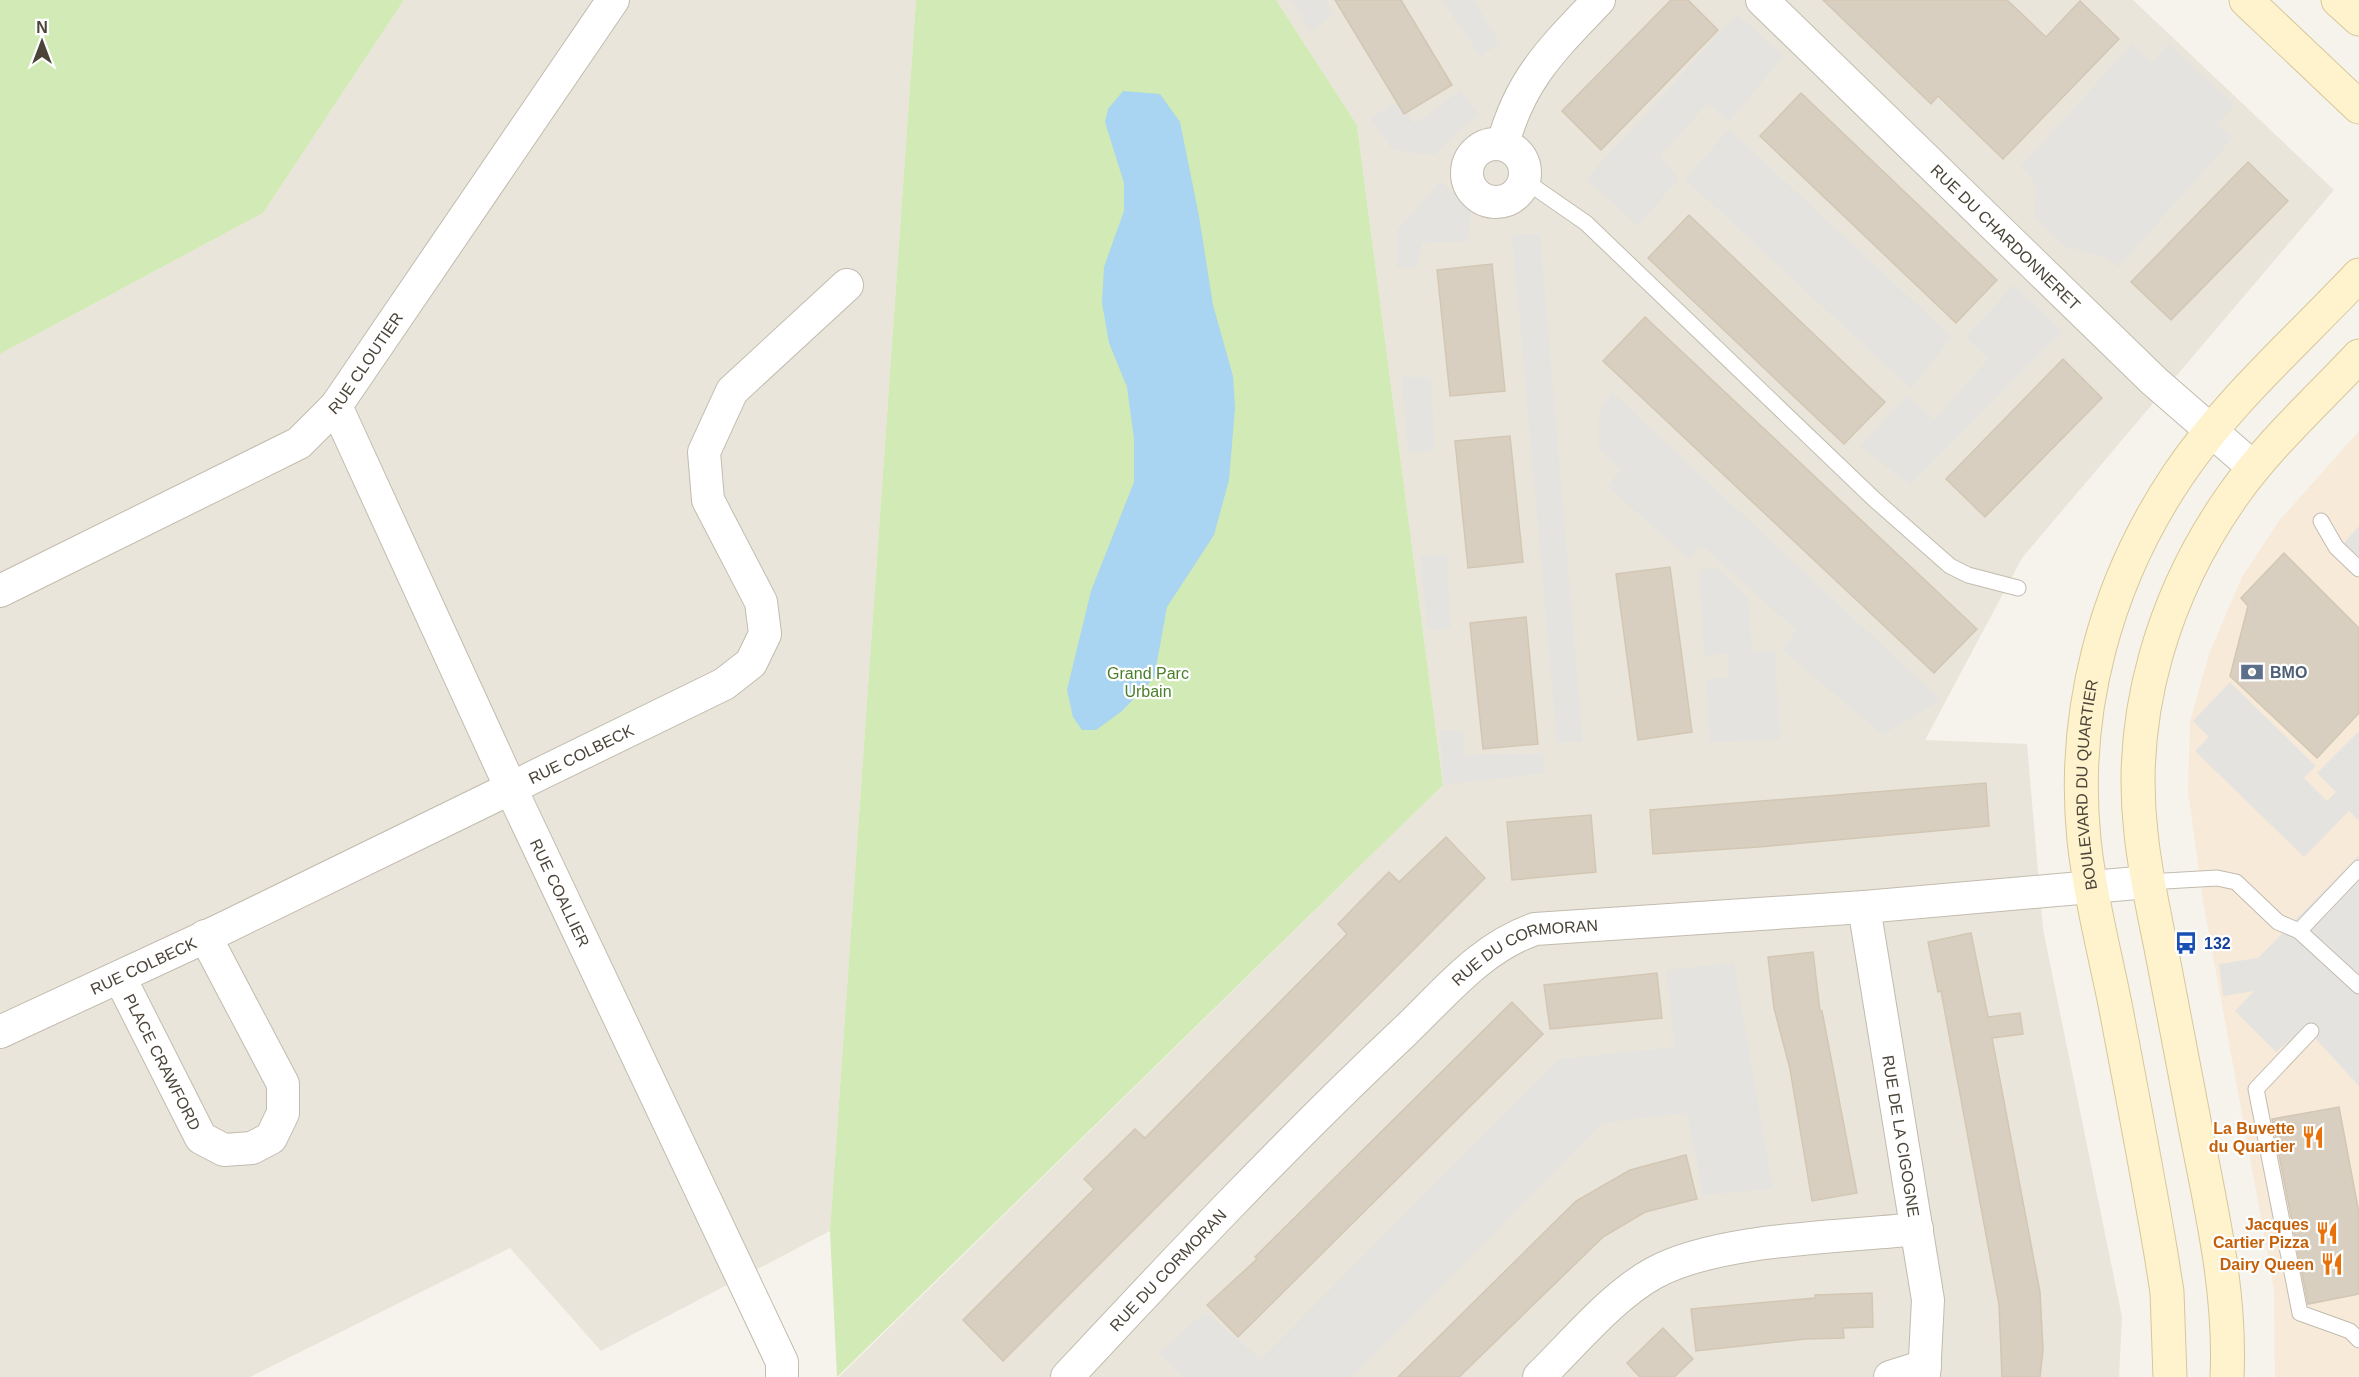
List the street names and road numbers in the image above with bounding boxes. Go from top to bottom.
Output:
street label: RUE DU CHARDONNERET [1928,161,2084,313]
street label: RUE CLOUTIER [325,309,406,417]
street label: BOULEVARD DU QUARTIER [2073,678,2100,892]
street label: RUE COLBECK [526,721,636,787]
street label: RUE COALLIER [527,836,593,950]
street label: RUE DU CORMORAN [1448,916,1598,989]
street label: RUE COLBECK [88,934,199,997]
street label: PLACE CRAWFORD [121,991,204,1133]
street label: RUE DE LA CIGOGNE [1880,1054,1923,1218]
street label: RUE DU CORMORAN [1106,1206,1229,1334]

